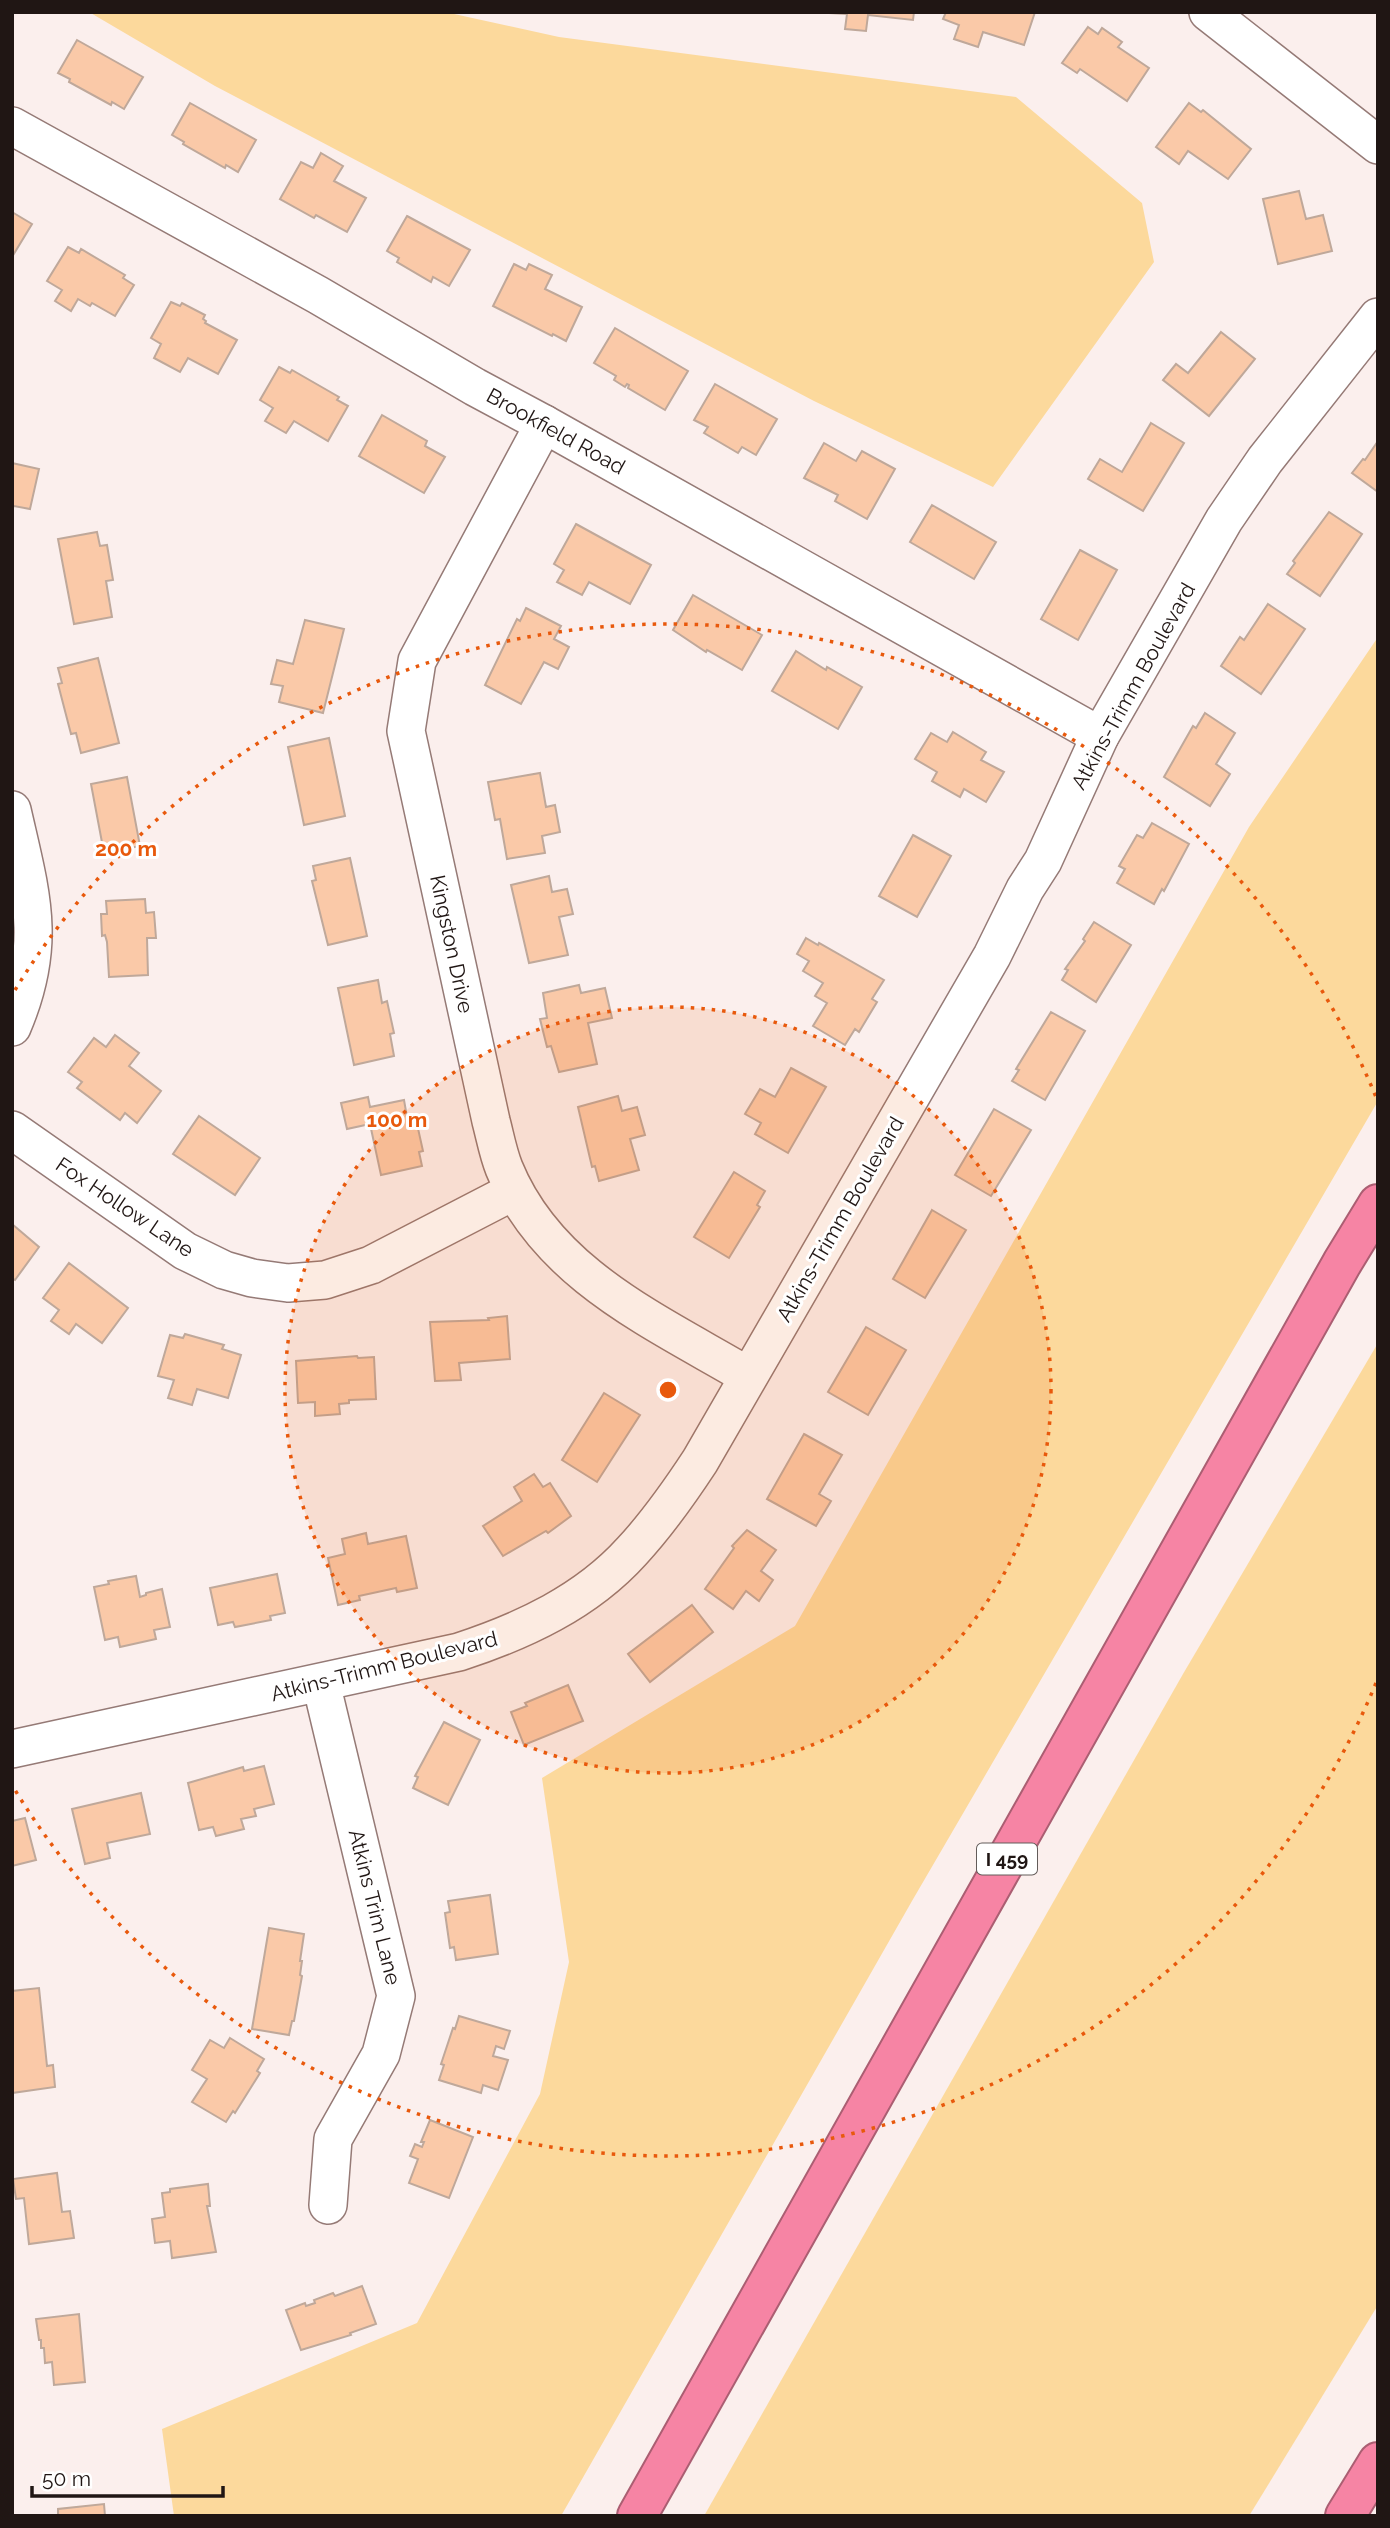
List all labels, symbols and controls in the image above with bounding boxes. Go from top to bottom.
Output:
street label: Brookfield Road [482,383,630,479]
street label: Atkins-Trimm Boulevard [1066,578,1200,794]
text: 200 m [95,836,157,861]
street label: Kingston Drive [425,873,479,1015]
text: 100 m [367,1107,427,1132]
street label: Atkins-Trimm Boulevard [771,1112,909,1326]
street label: Fox Hollow Lane [51,1152,199,1262]
centre of rings [656,1378,680,1402]
street label: Atkins-Trimm Boulevard [268,1626,500,1706]
street label: Atkins Trim Lane [344,1827,406,1987]
road number: I 459 [977,1843,1037,1874]
scale bar [32,2454,222,2498]
text: 50 m [42,2466,91,2491]

